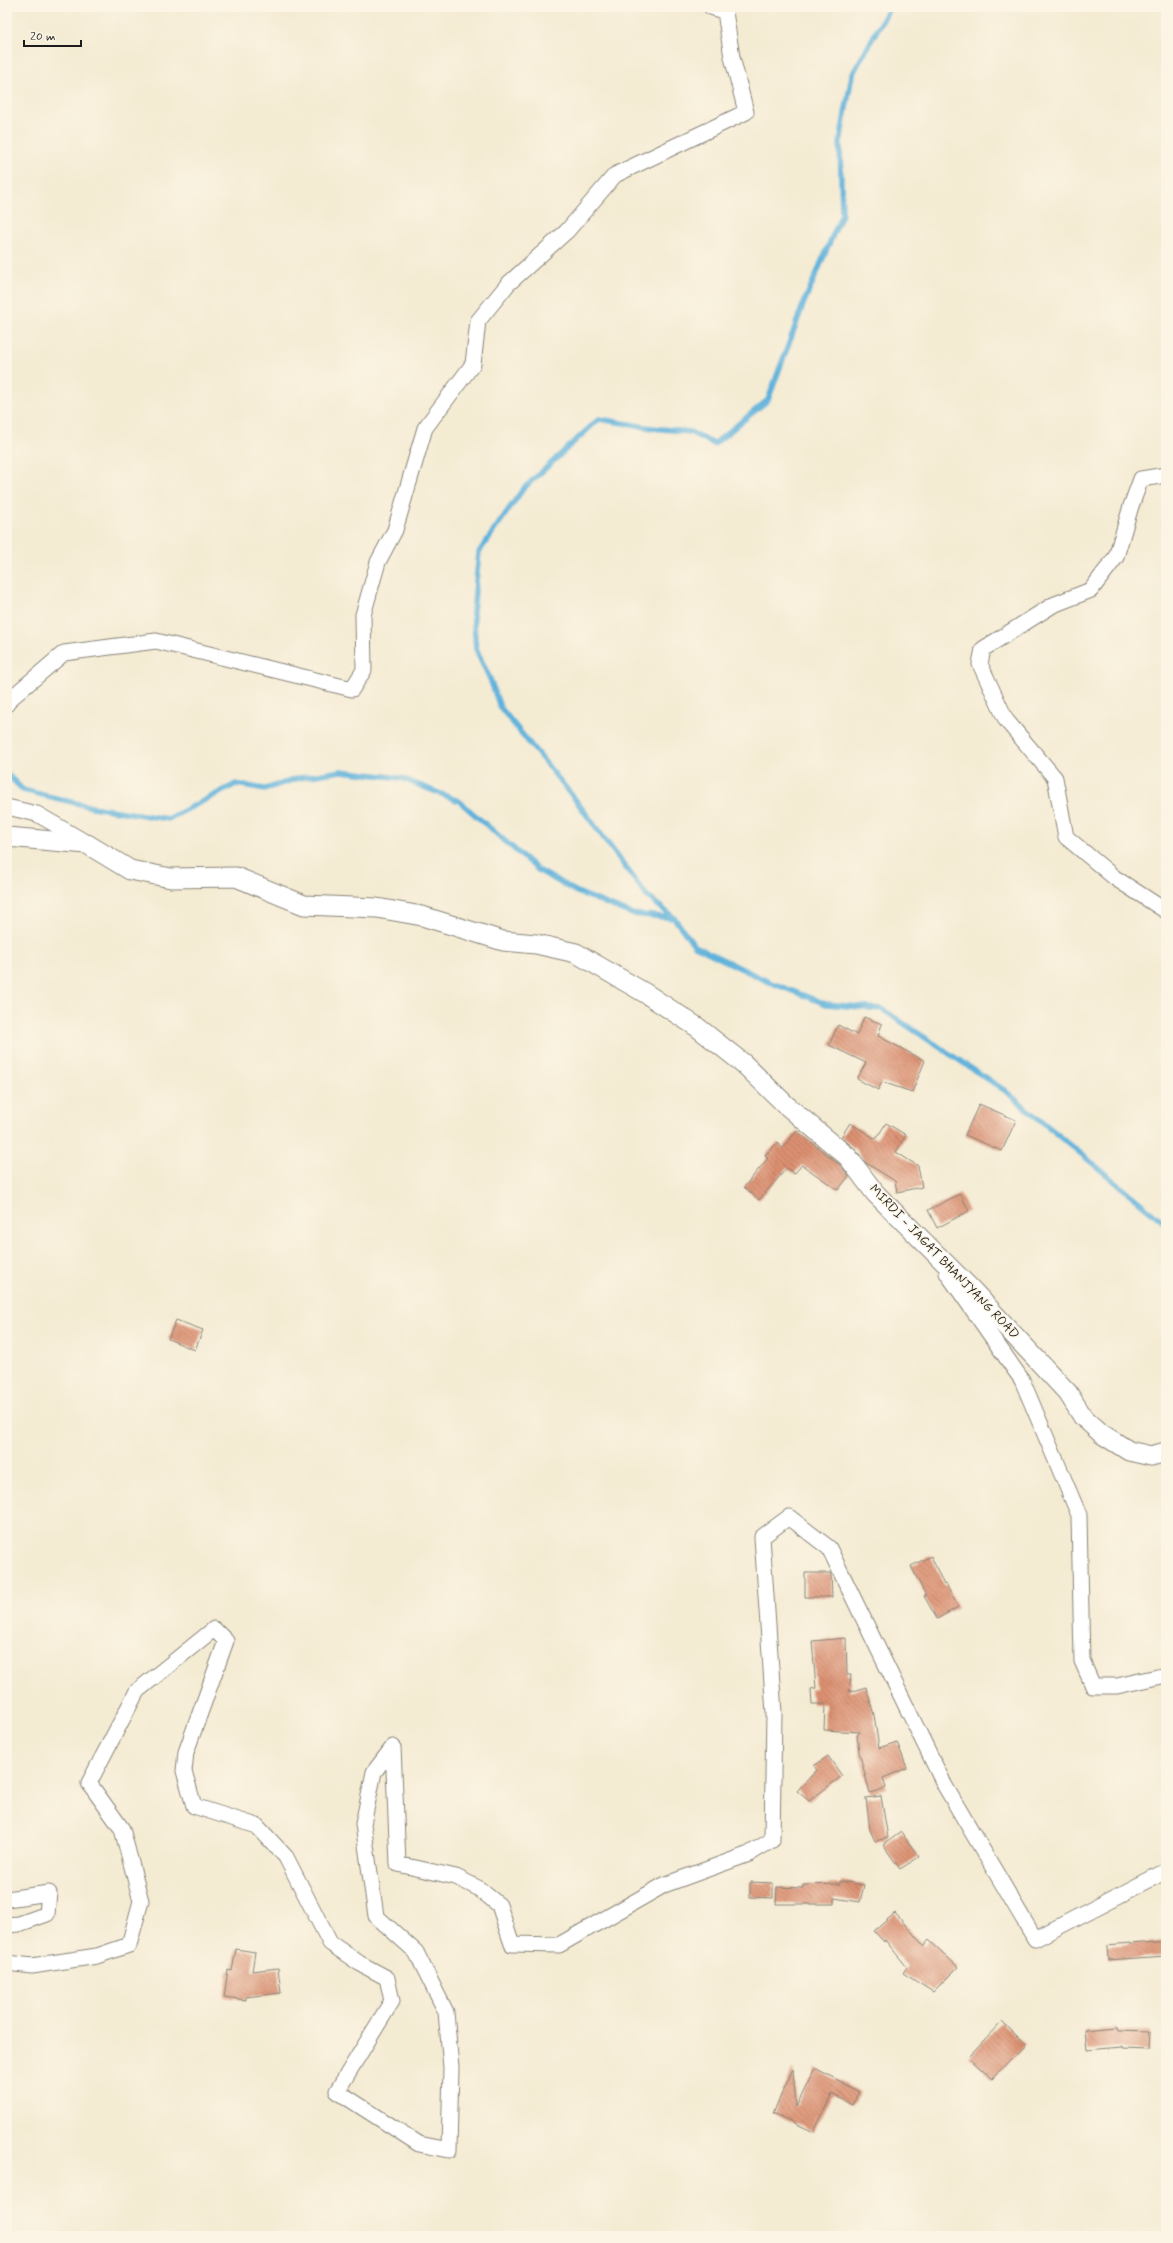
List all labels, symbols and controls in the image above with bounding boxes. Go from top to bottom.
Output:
scale bar [24,22,81,48]
text: 20 m [30,29,56,45]
street label: MIRDI - JAGAT BHANJYANG ROAD [865,1181,1023,1343]

